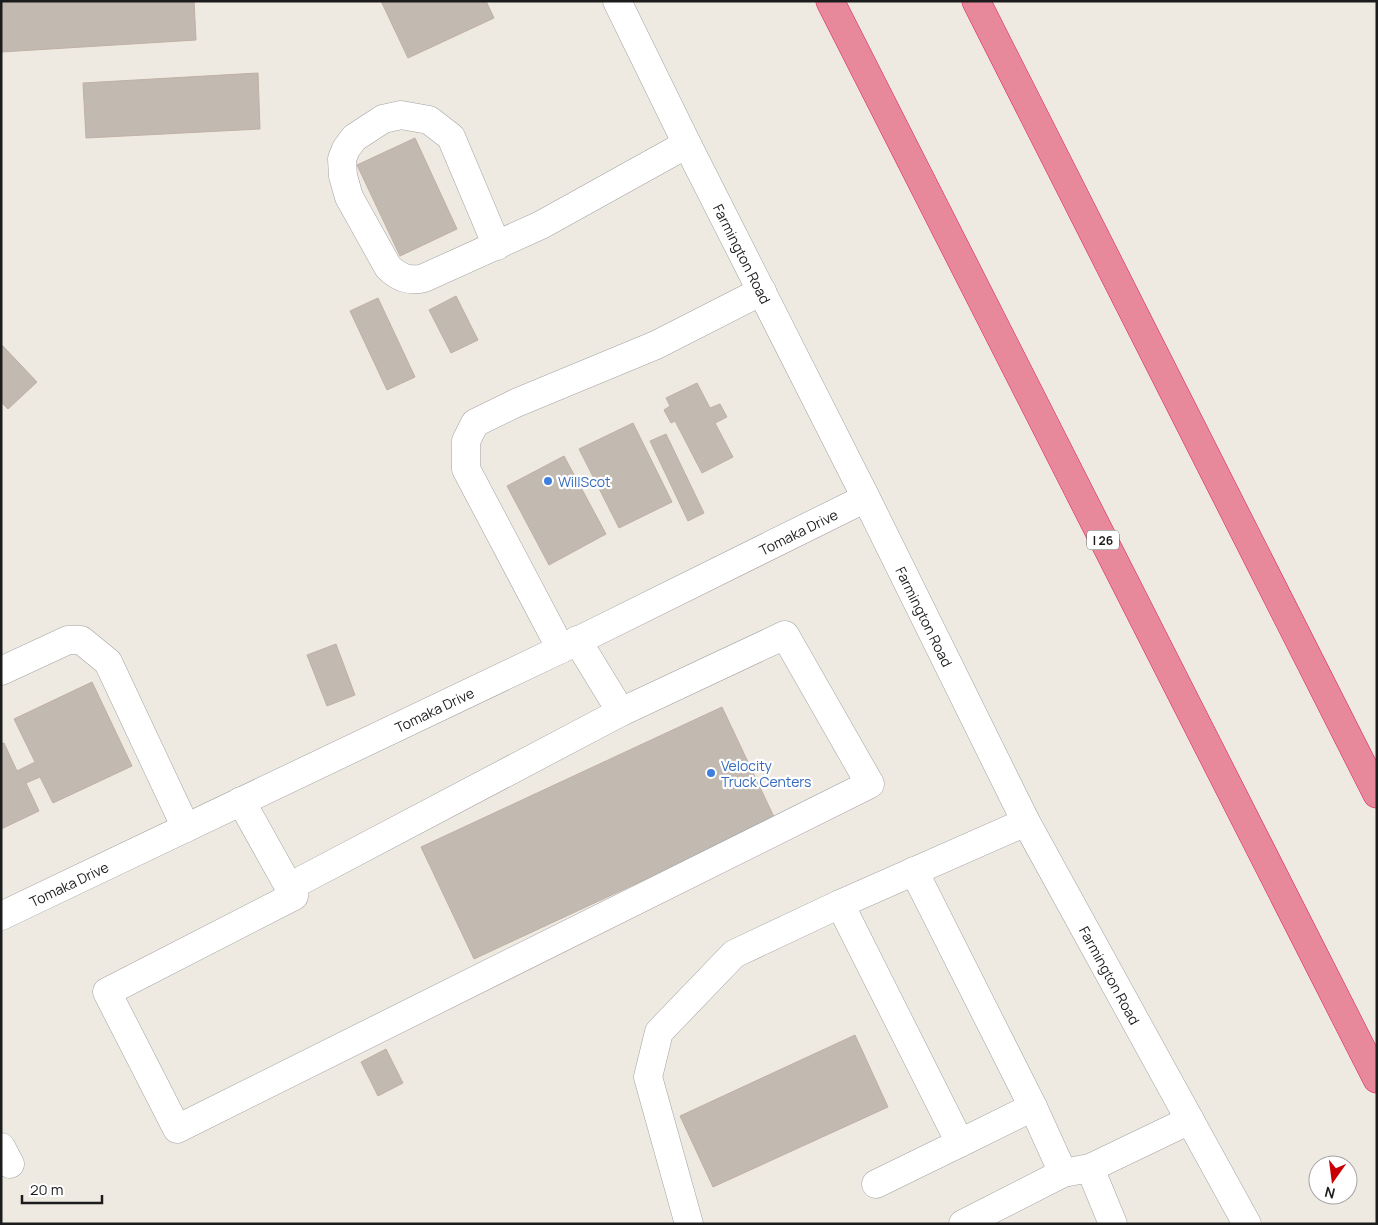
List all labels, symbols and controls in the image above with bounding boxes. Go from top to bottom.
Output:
street label: Farmington Road [709,200,776,307]
place label: WillScot [558,472,611,491]
marker: WillScot [542,475,554,487]
street label: Tomaka Drive [756,504,841,559]
road number: I 26 [1087,530,1119,550]
street label: Farmington Road [892,563,957,670]
street label: Tomaka Drive [392,682,477,736]
place label: Velocity Truck Centers [721,756,811,791]
marker: Velocity Truck Centers [705,767,717,779]
street label: Tomaka Drive [26,857,111,911]
street label: Farmington Road [1076,923,1145,1028]
north arrow [1308,1155,1358,1205]
scale bar [22,1172,102,1204]
text: 20 m [30,1179,63,1200]
text: N [1323,1183,1337,1204]

